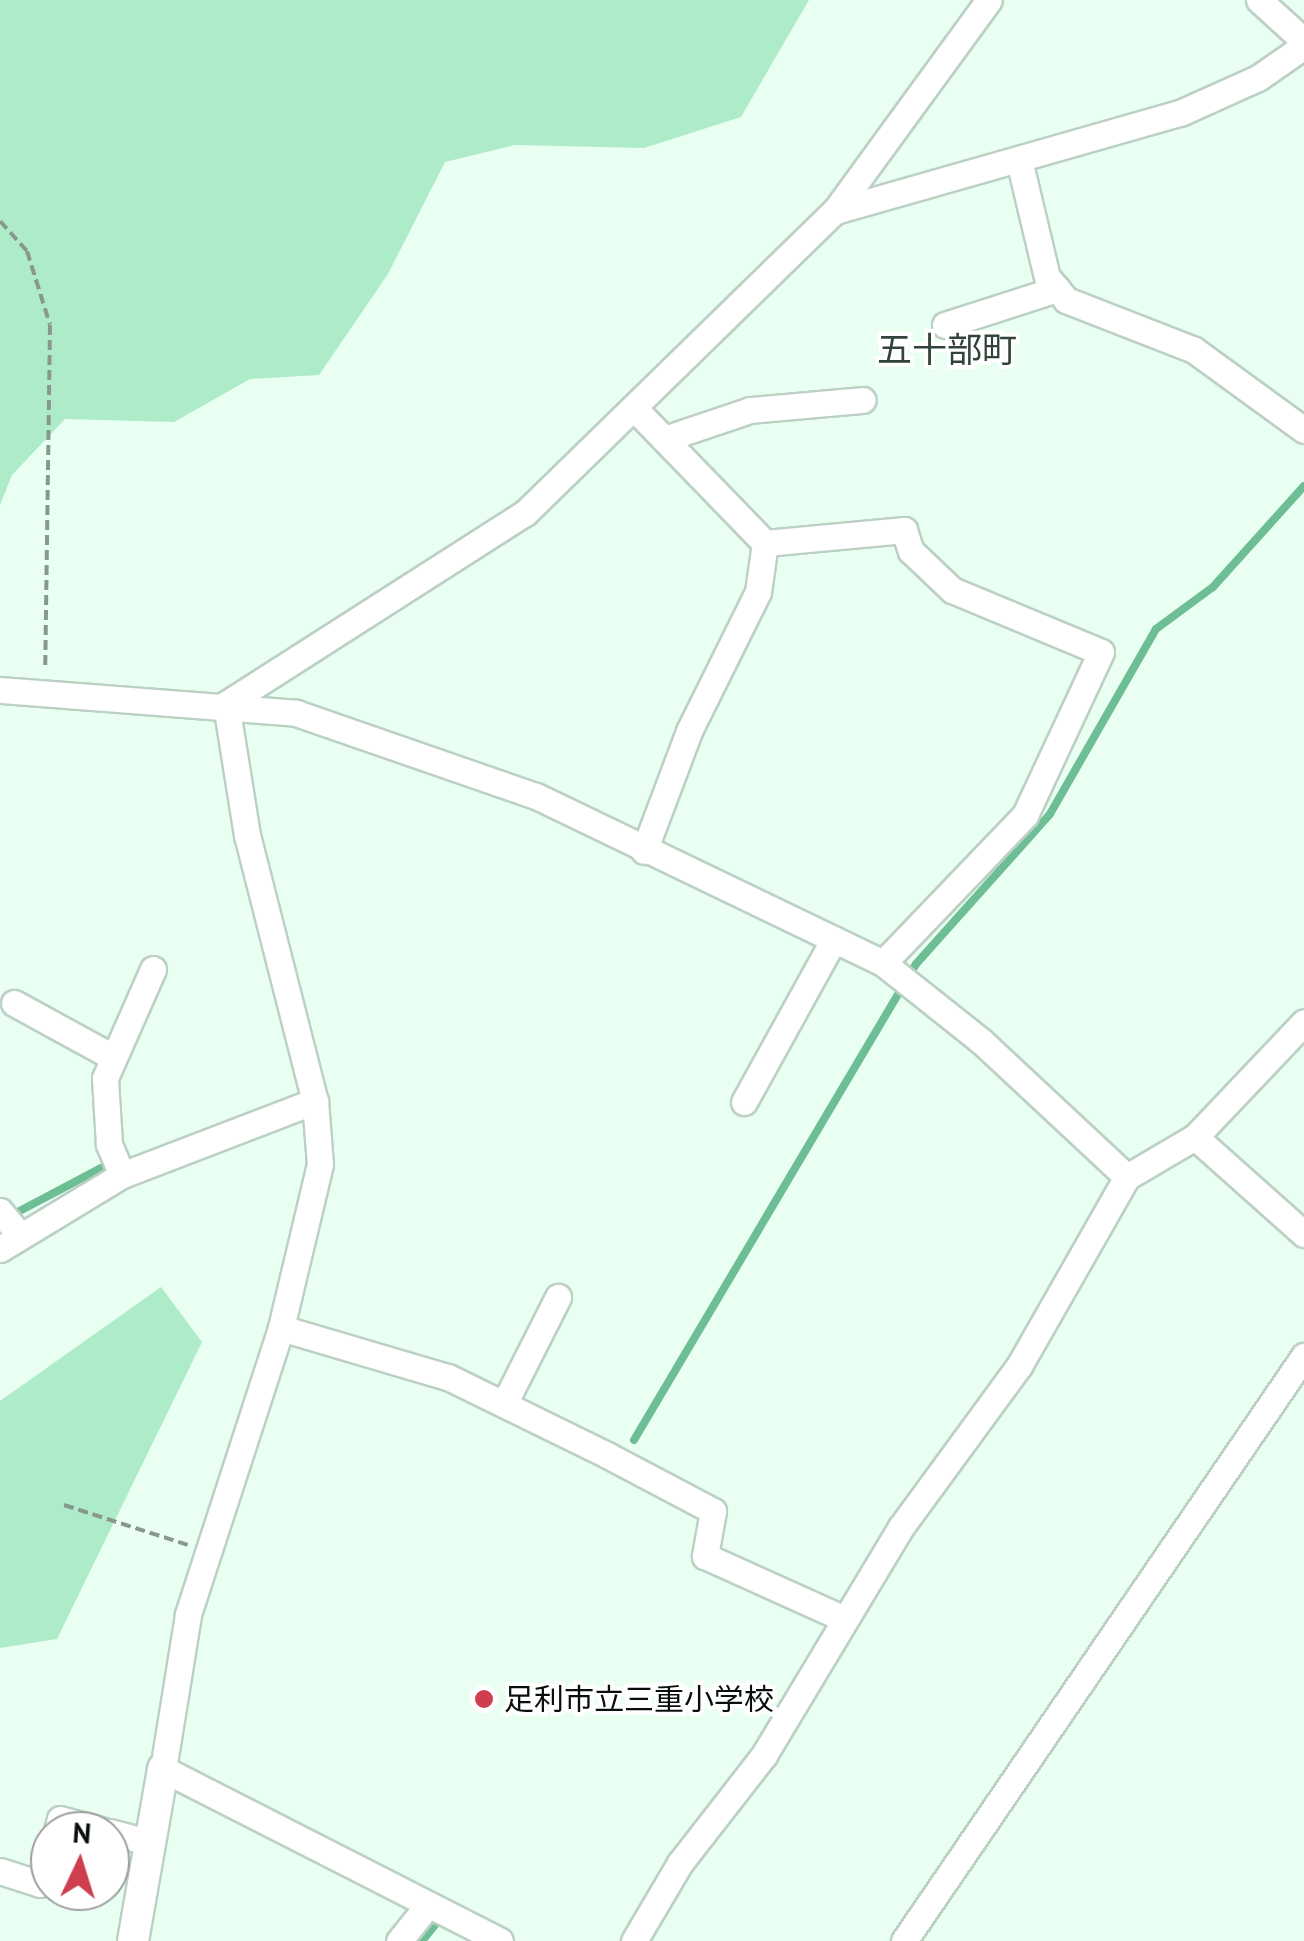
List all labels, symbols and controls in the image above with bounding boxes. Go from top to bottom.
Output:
district label: 五十部町 [877,328,1017,370]
place label: 足利市立三重小学校 [504,1681,774,1717]
marker: 足利市立三重小学校 [473,1688,495,1710]
north arrow [30,1811,130,1911]
text: N [72,1813,92,1852]

